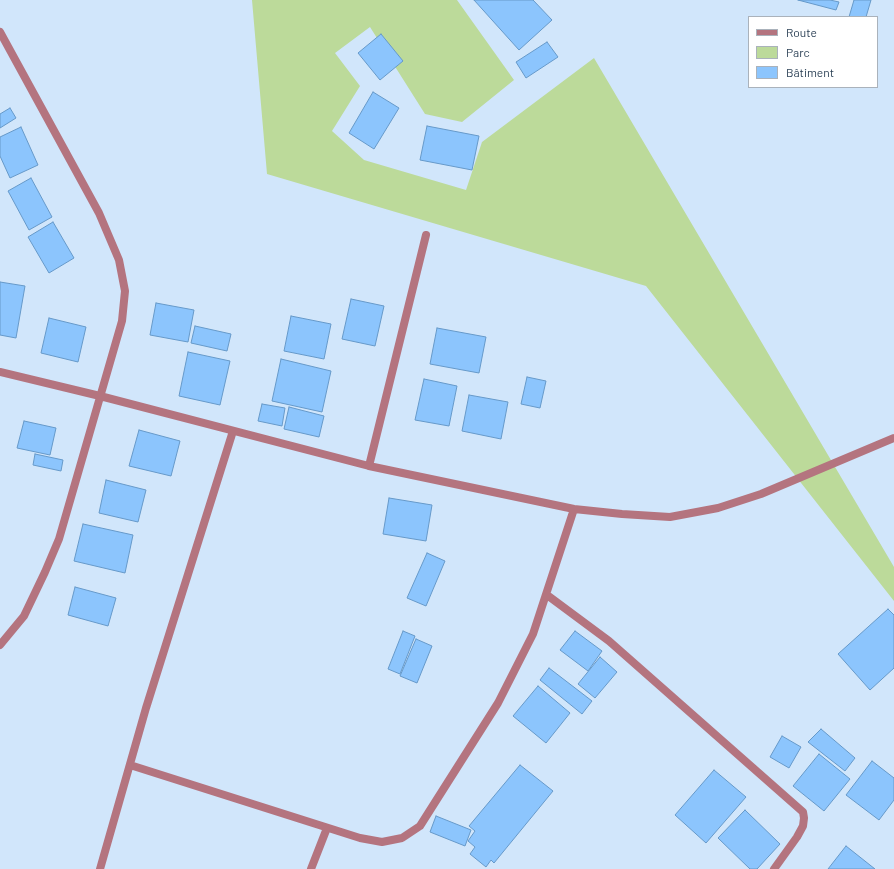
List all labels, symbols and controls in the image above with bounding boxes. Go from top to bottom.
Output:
legend [748,16,878,88]
text: Route [786,25,817,39]
text: Parc [786,45,810,59]
text: Bâtiment [786,65,834,79]

